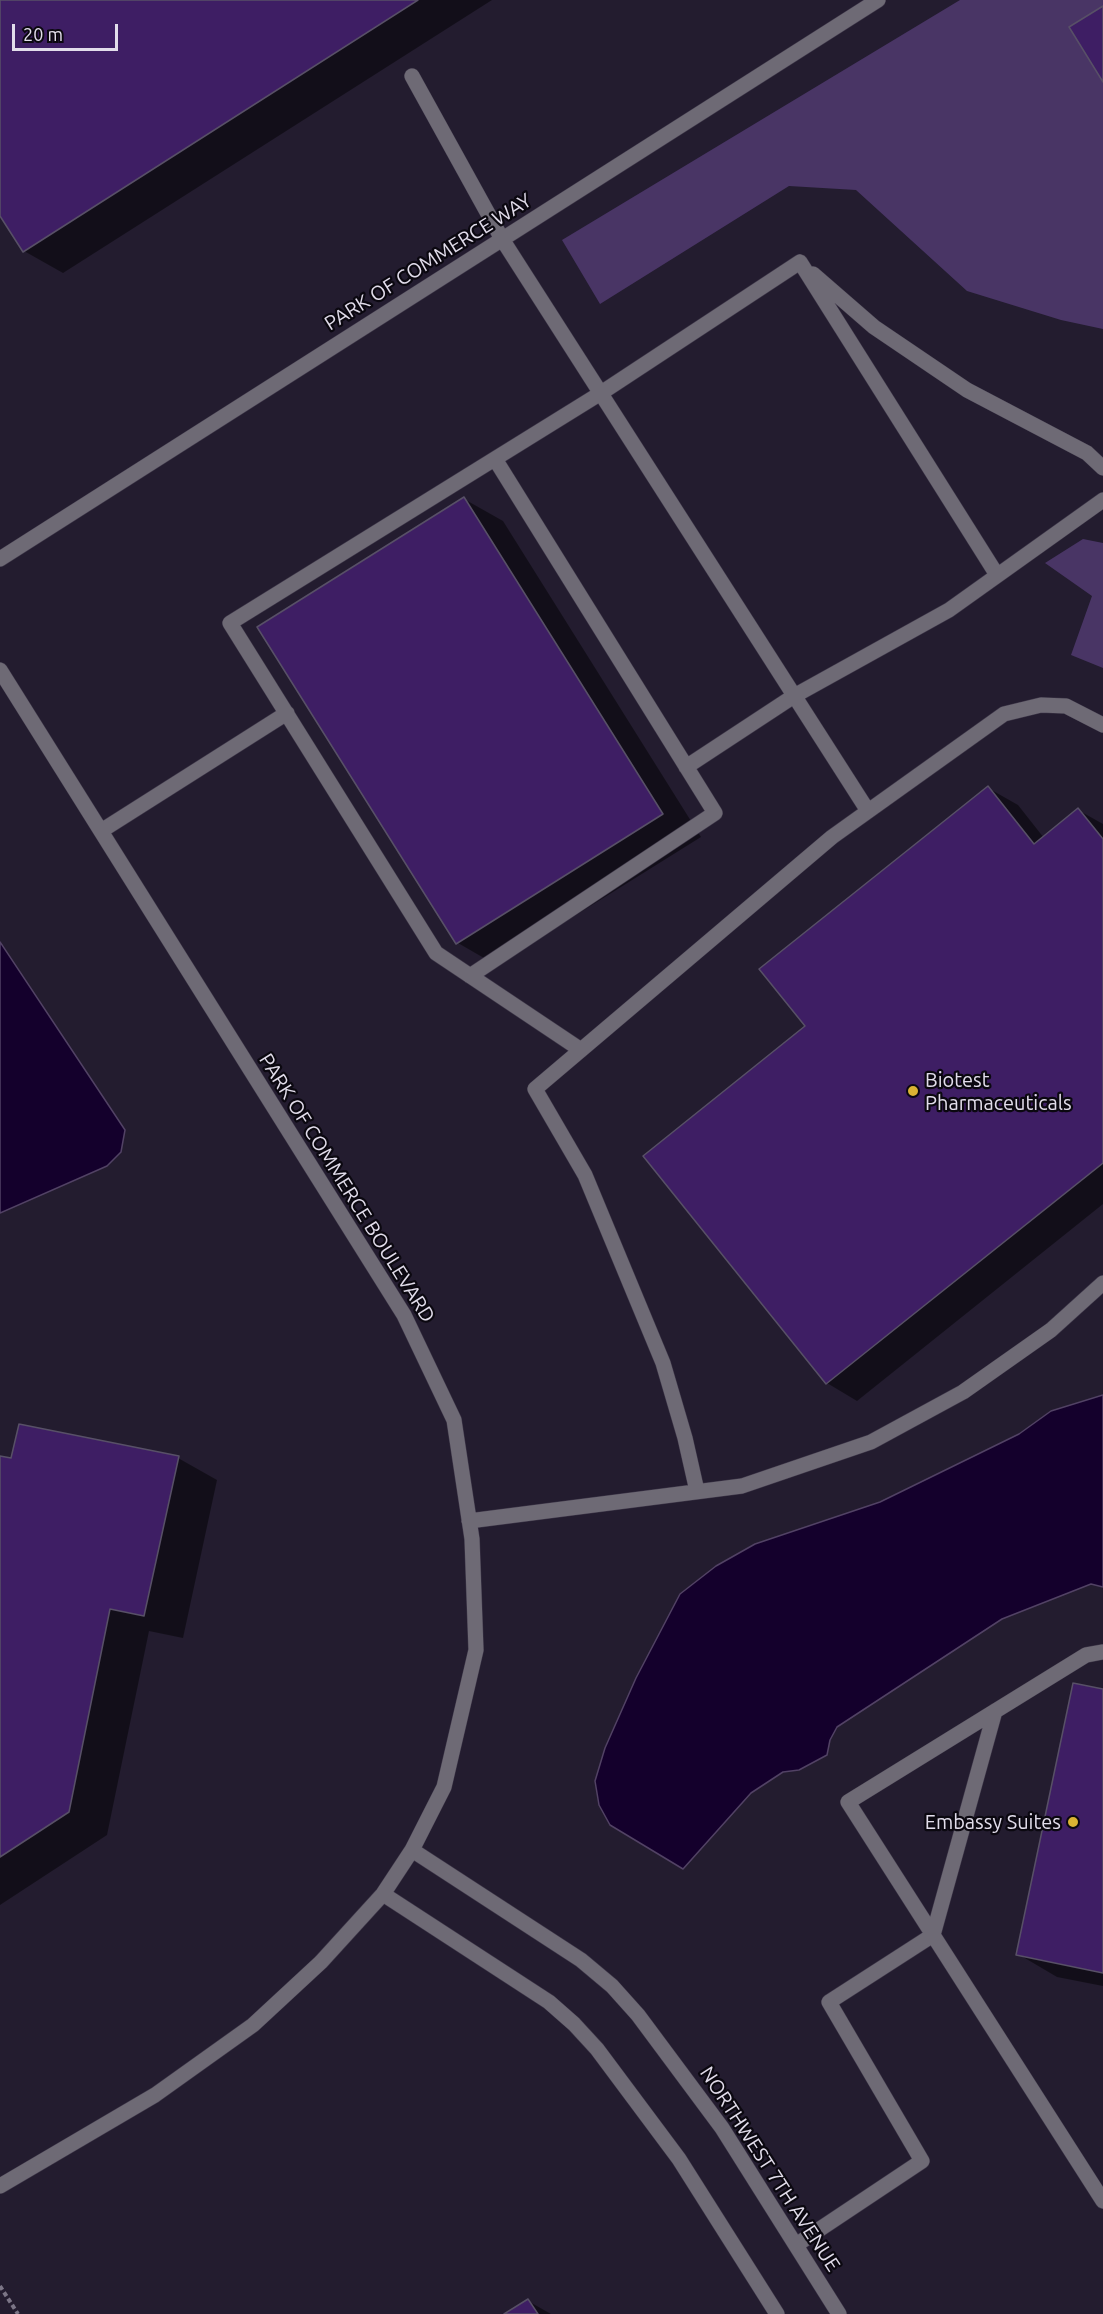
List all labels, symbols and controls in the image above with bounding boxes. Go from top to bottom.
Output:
scale bar [15,12,122,50]
text: 20 m [23,24,63,44]
street label: PARK OF COMMERCE WAY [320,188,536,336]
street label: PARK OF COMMERCE BOULEVARD [254,1049,440,1327]
place label: Biotest Pharmaceuticals [925,1068,1072,1115]
marker: Biotest Pharmaceuticals [906,1084,920,1098]
place label: Embassy Suites [925,1810,1061,1834]
marker: Embassy Suites [1066,1815,1080,1829]
street label: NORTHWEST 7TH AVENUE [695,2062,845,2276]

